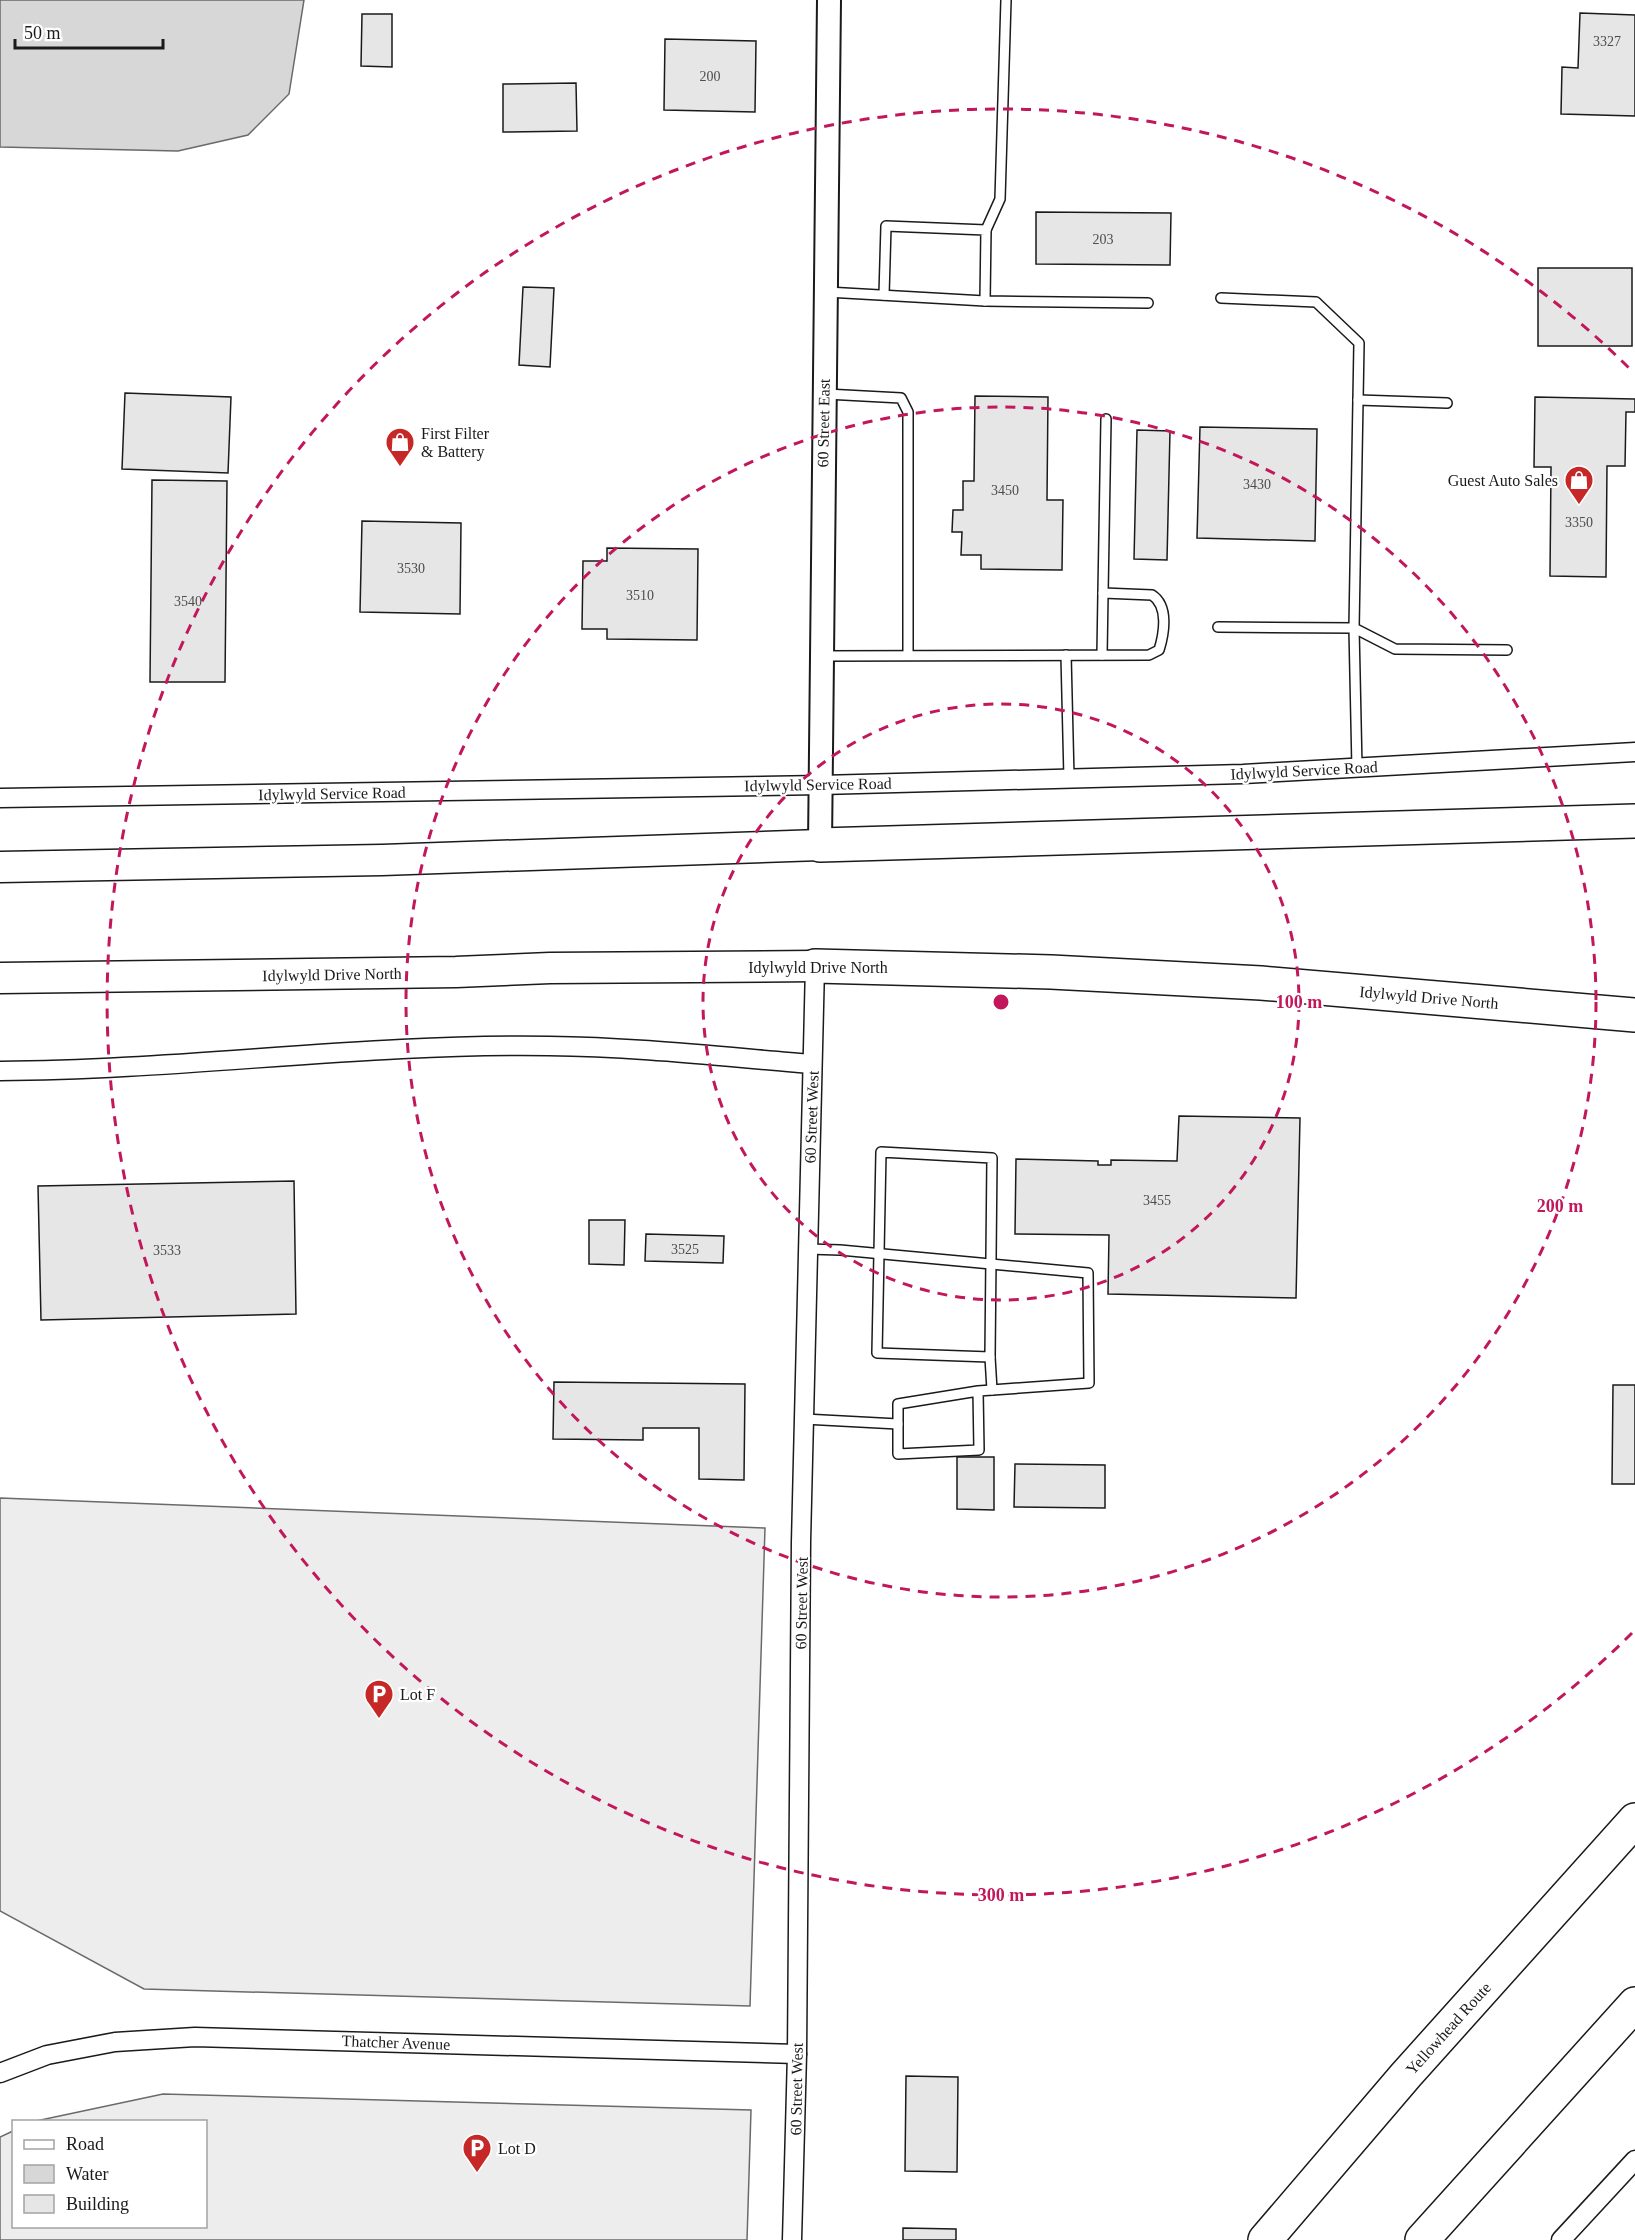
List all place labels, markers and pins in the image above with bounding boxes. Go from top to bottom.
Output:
place label: First Filter & Battery [421,425,490,461]
shop icon: First Filter & Battery [384,426,416,468]
shop icon: Guest Auto Sales [1563,464,1595,506]
place label: Guest Auto Sales [1448,472,1558,489]
centre of rings [991,992,1011,1012]
parking icon: Lot F [363,1678,395,1720]
place label: Lot F [400,1686,435,1703]
parking icon: Lot D [461,2132,493,2174]
place label: Lot D [498,2140,536,2157]

